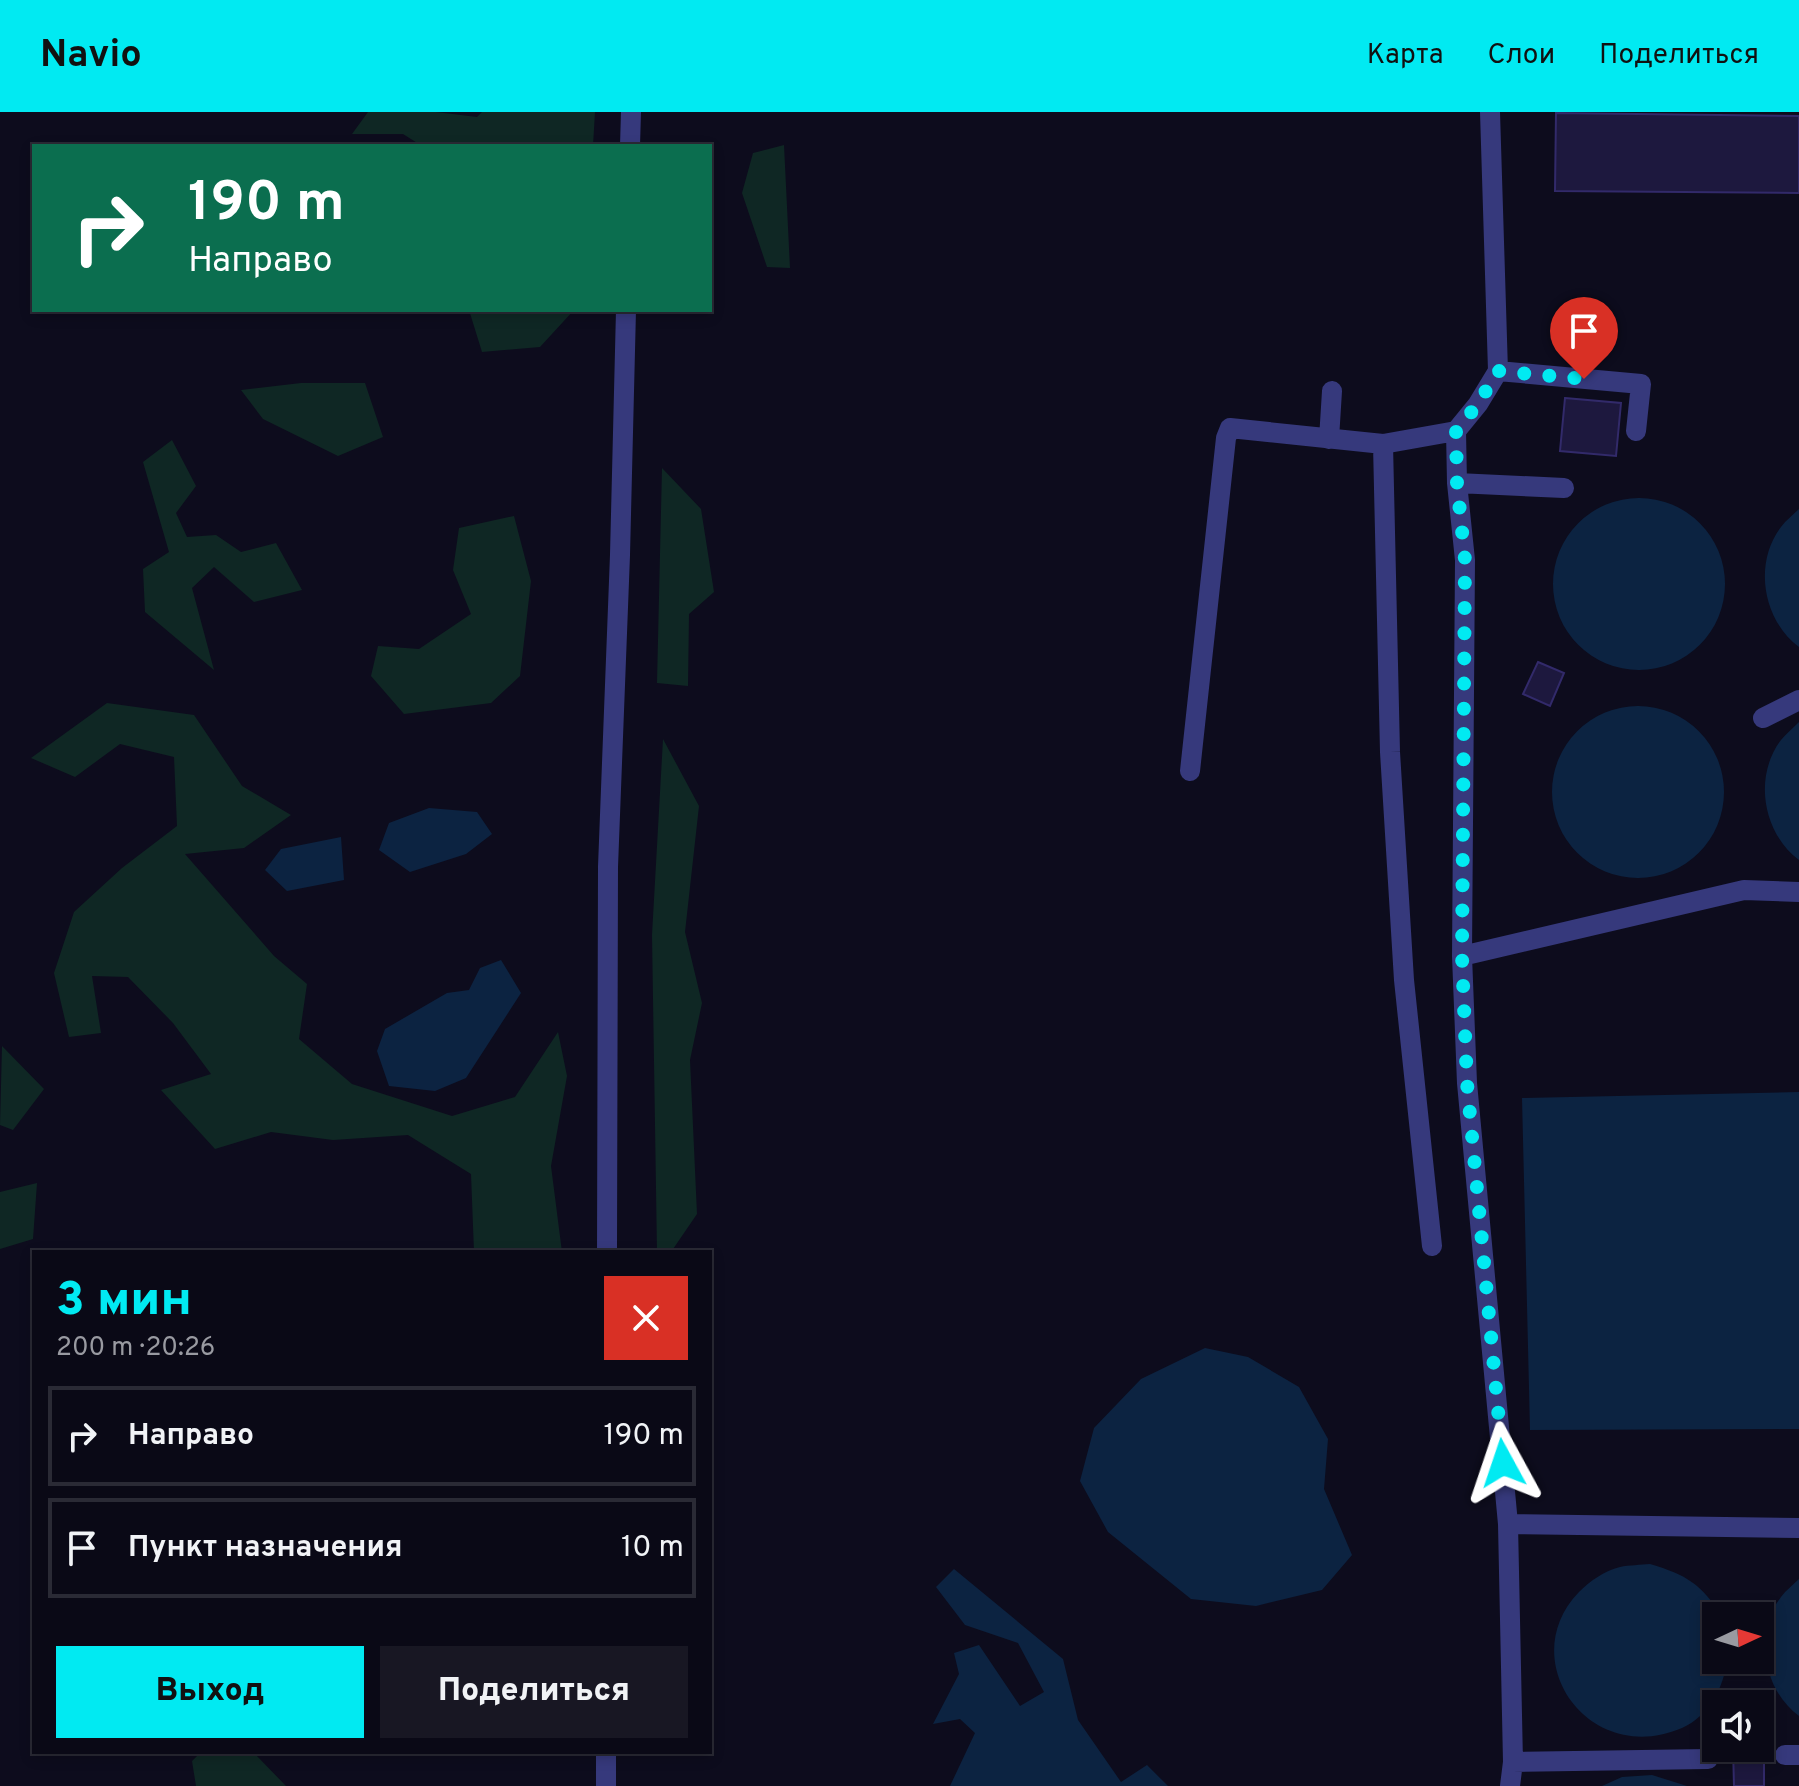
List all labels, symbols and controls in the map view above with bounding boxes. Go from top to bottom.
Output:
text: Navio [40,32,142,81]
text: Карта [1367,38,1443,74]
text: Слои [1487,38,1555,74]
text: Поделиться [1599,38,1759,74]
text: 190 m [188,170,345,240]
icon: right [56,176,160,280]
text: Направо [188,239,333,285]
pin [1550,297,1618,379]
icon: arrive [1562,309,1606,353]
text: 3 мин [56,1272,192,1332]
button: close [604,1276,688,1360]
text: 200 m · 20:26 [56,1332,215,1365]
icon: right [60,1414,104,1458]
text: Направо [128,1418,254,1455]
text: 190 m [603,1418,684,1455]
position arrow [1461,1421,1545,1505]
icon: arrive [60,1526,104,1570]
text: Пункт назначения [128,1530,402,1567]
text: 10 m [621,1530,684,1567]
north arrow [1702,1602,1774,1674]
map controls [1702,1602,1774,1762]
button: Выход [56,1646,364,1738]
button: Поделиться [380,1646,688,1738]
button: sound [1702,1690,1774,1762]

